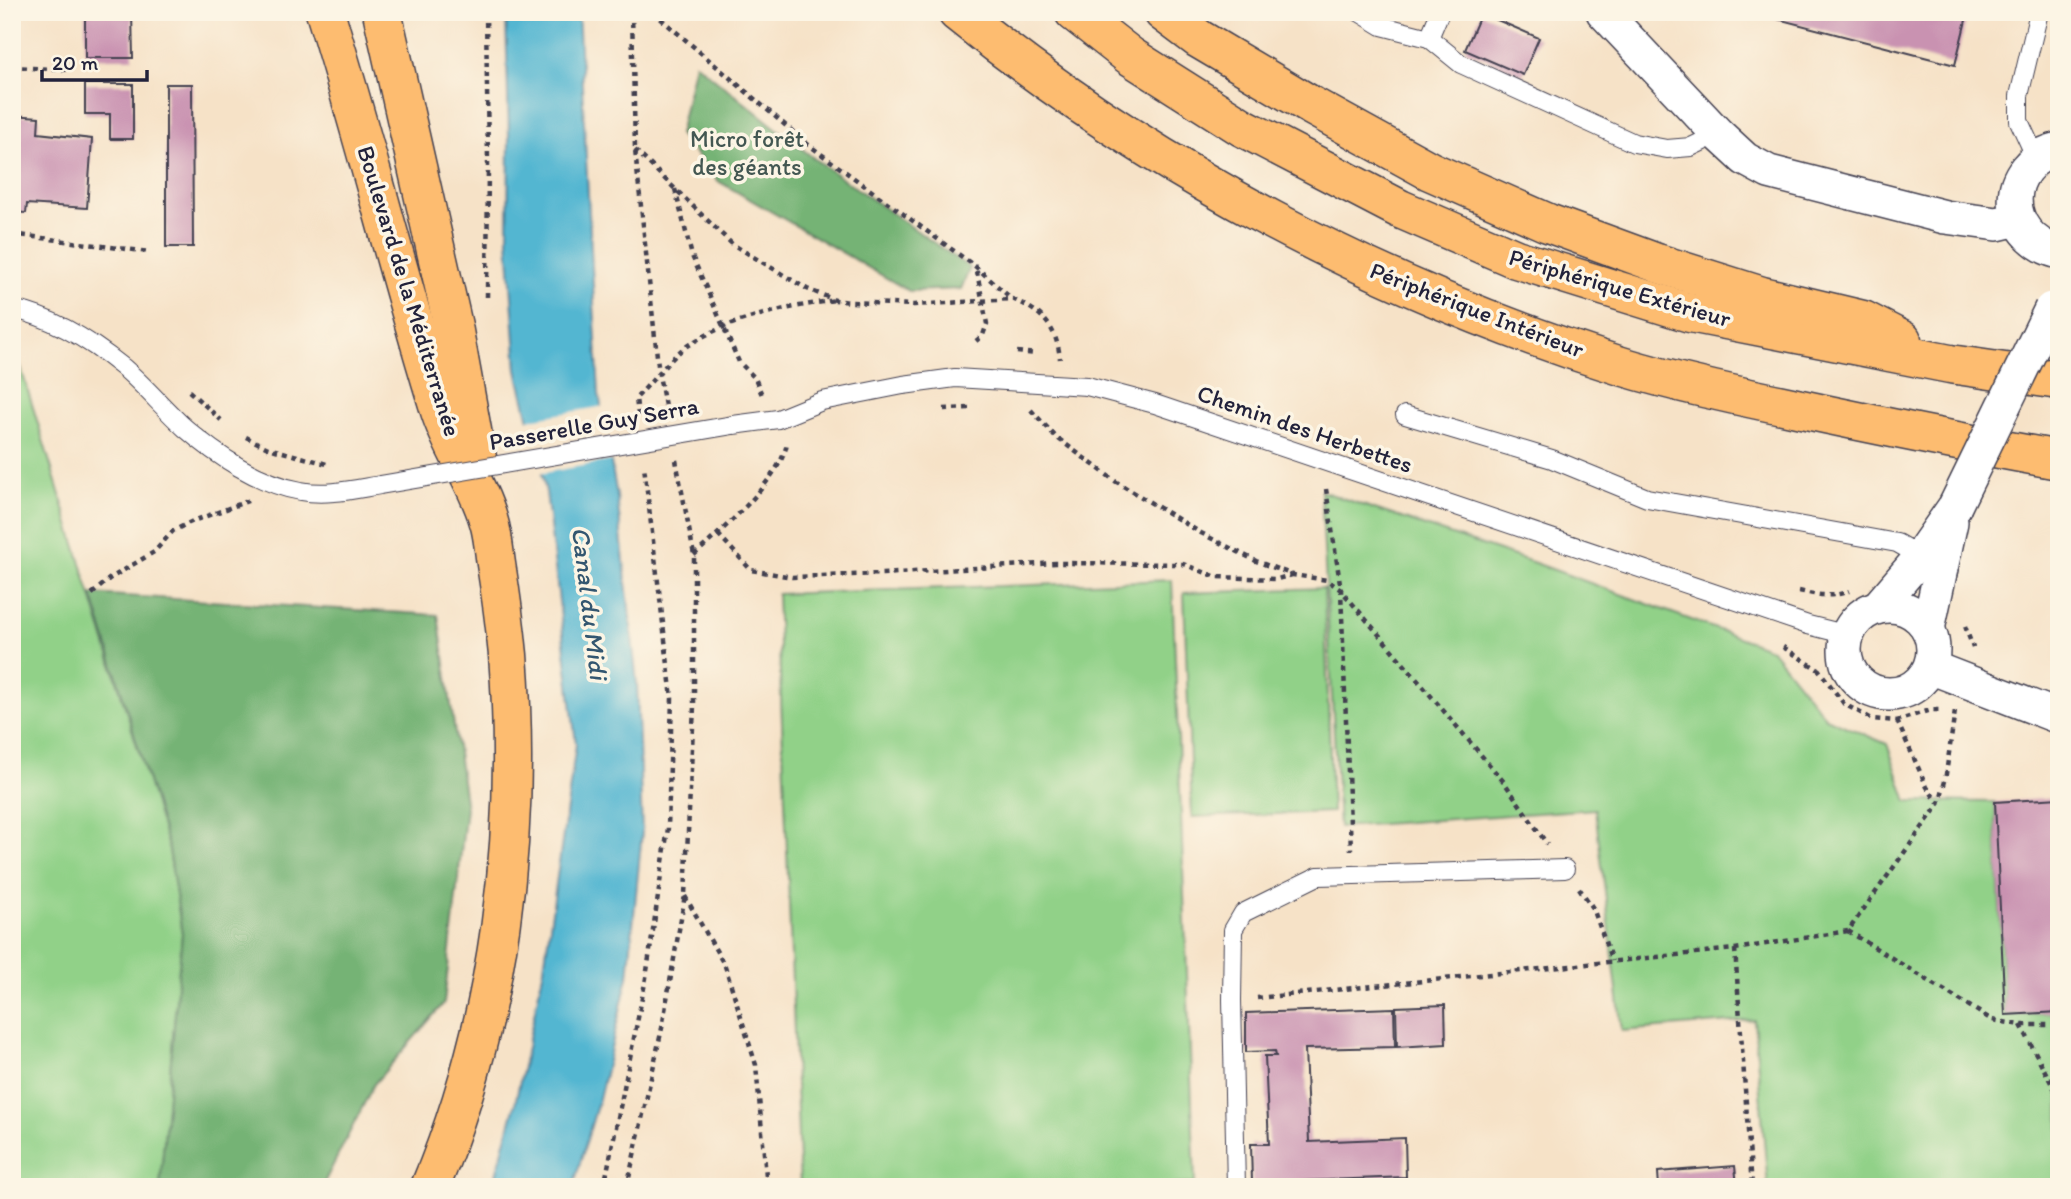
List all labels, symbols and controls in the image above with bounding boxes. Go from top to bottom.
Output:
scale bar [42,38,147,82]
text: 20 m [52,50,99,75]
park label: Micro forêt des géants [690,124,804,181]
street label: Boulevard de la Méditerranée [351,142,468,440]
street label: Périphérique Extérieur [1506,242,1735,333]
street label: Périphérique Intérieur [1366,255,1589,364]
street label: Chemin des Herbettes [1194,378,1417,479]
street label: Passerelle Guy Serra [487,391,701,456]
water label: Canal du Midi [565,525,616,683]

